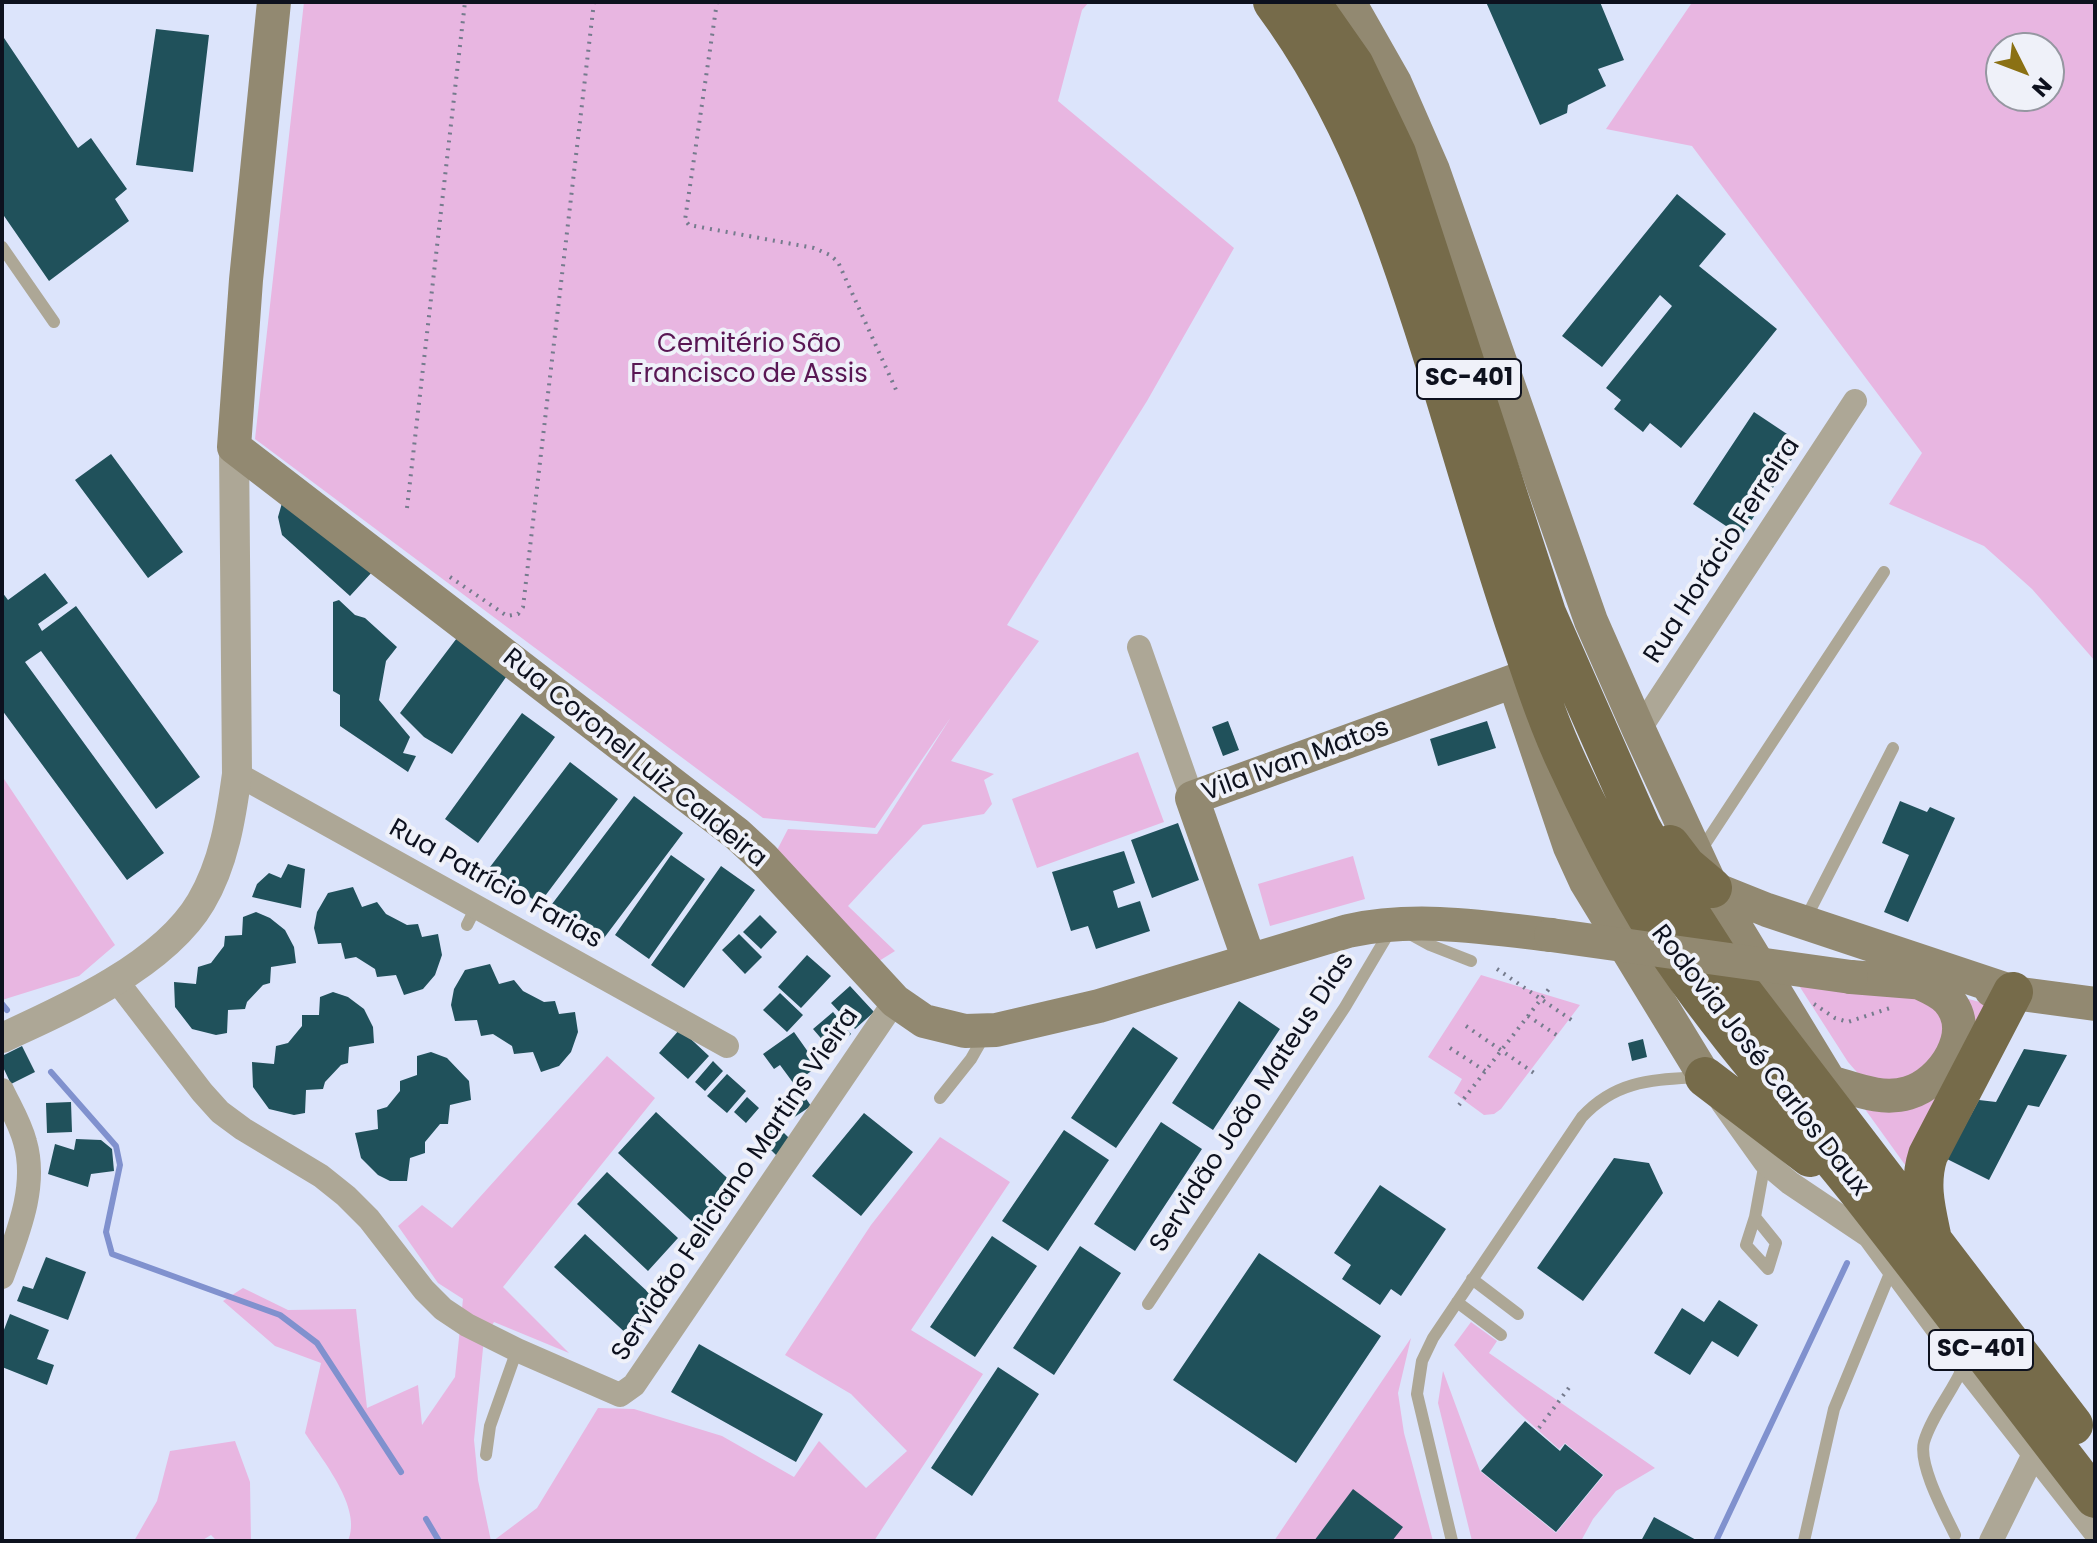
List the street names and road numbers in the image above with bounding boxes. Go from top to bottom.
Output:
road number: SC-401 [1417,359,1521,399]
street label: Rua Horácio Ferreira [1638,432,1808,670]
street label: Rua Coronel Luiz Caldeira [496,643,772,875]
street label: Vila Ivan Matos [1198,713,1394,809]
street label: Rua Patrício Farias [383,813,607,957]
street label: Rodovia José Carlos Daux [1644,919,1874,1203]
street label: Servidão João Mateus Dias [1144,947,1362,1259]
street label: Servidão Feliciano Martins Vieira [606,1003,866,1367]
road number: SC-401 [1929,1330,2033,1370]

